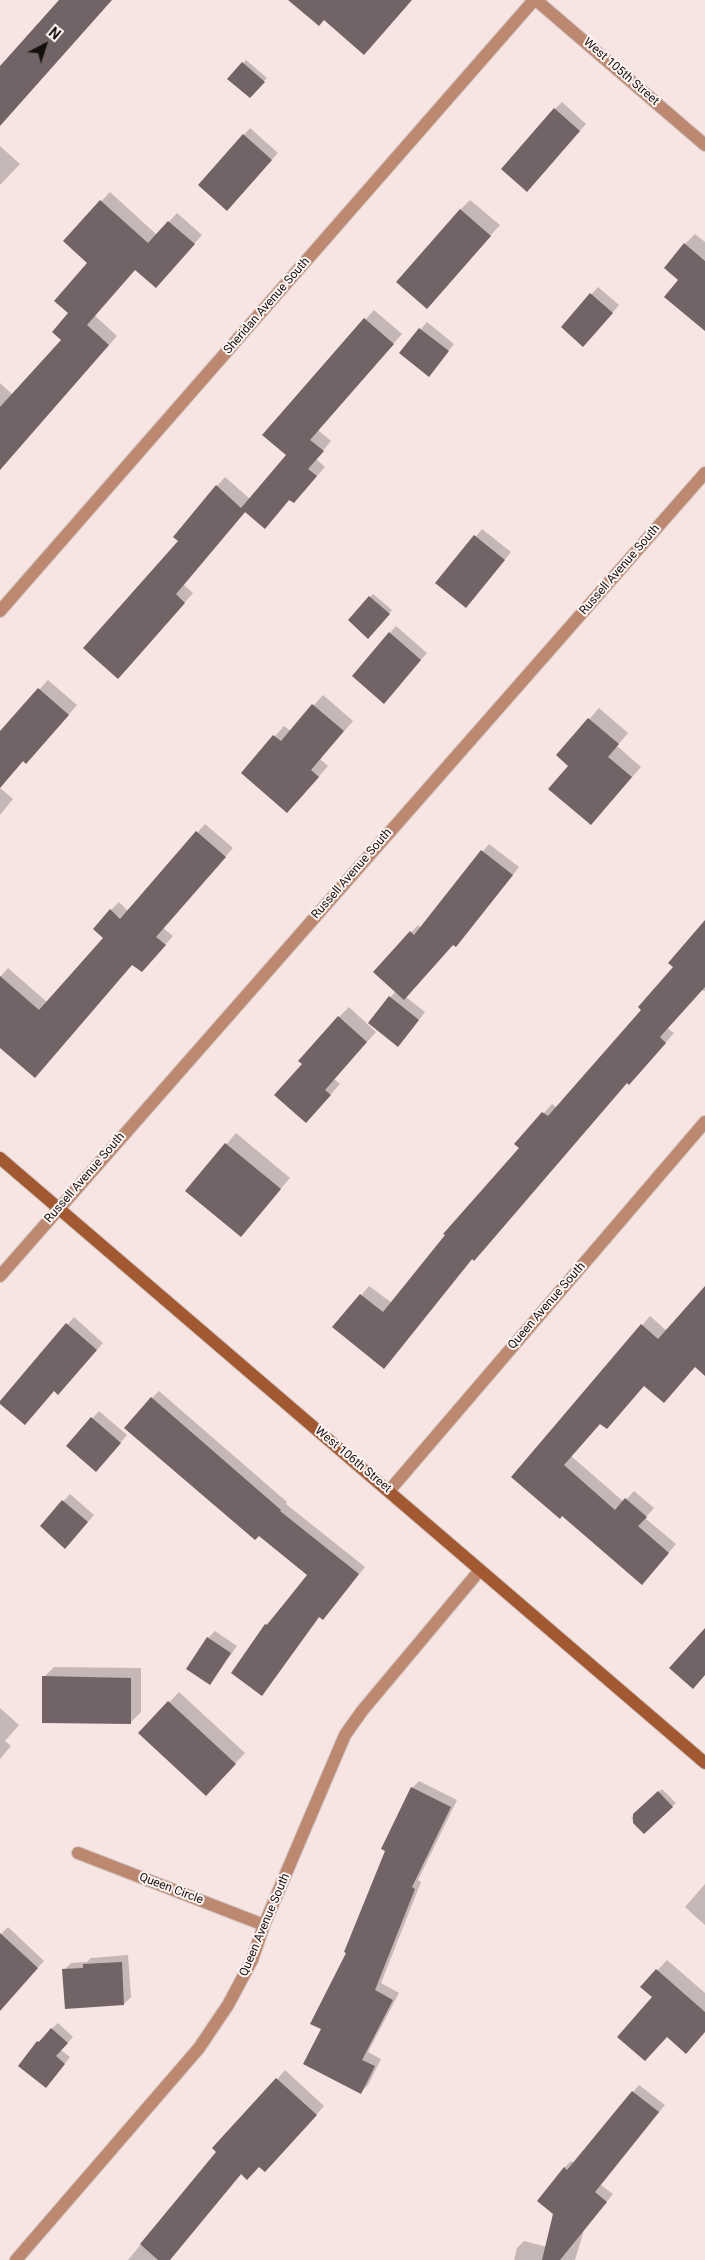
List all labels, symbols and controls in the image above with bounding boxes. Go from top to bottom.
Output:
north arrow [20,20,70,70]
text: N [46,24,64,43]
street label: West 105th Street [580,35,662,109]
street label: Sheridan Avenue South [221,255,313,357]
street label: Russell Avenue South [577,522,663,618]
street label: Russell Avenue South [309,826,395,922]
street label: Russell Avenue South [42,1130,128,1226]
street label: Queen Avenue South [505,1260,589,1352]
street label: West 106th Street [312,1424,394,1496]
street label: Queen Circle [137,1870,205,1908]
street label: Queen Avenue South [237,1871,293,1979]

